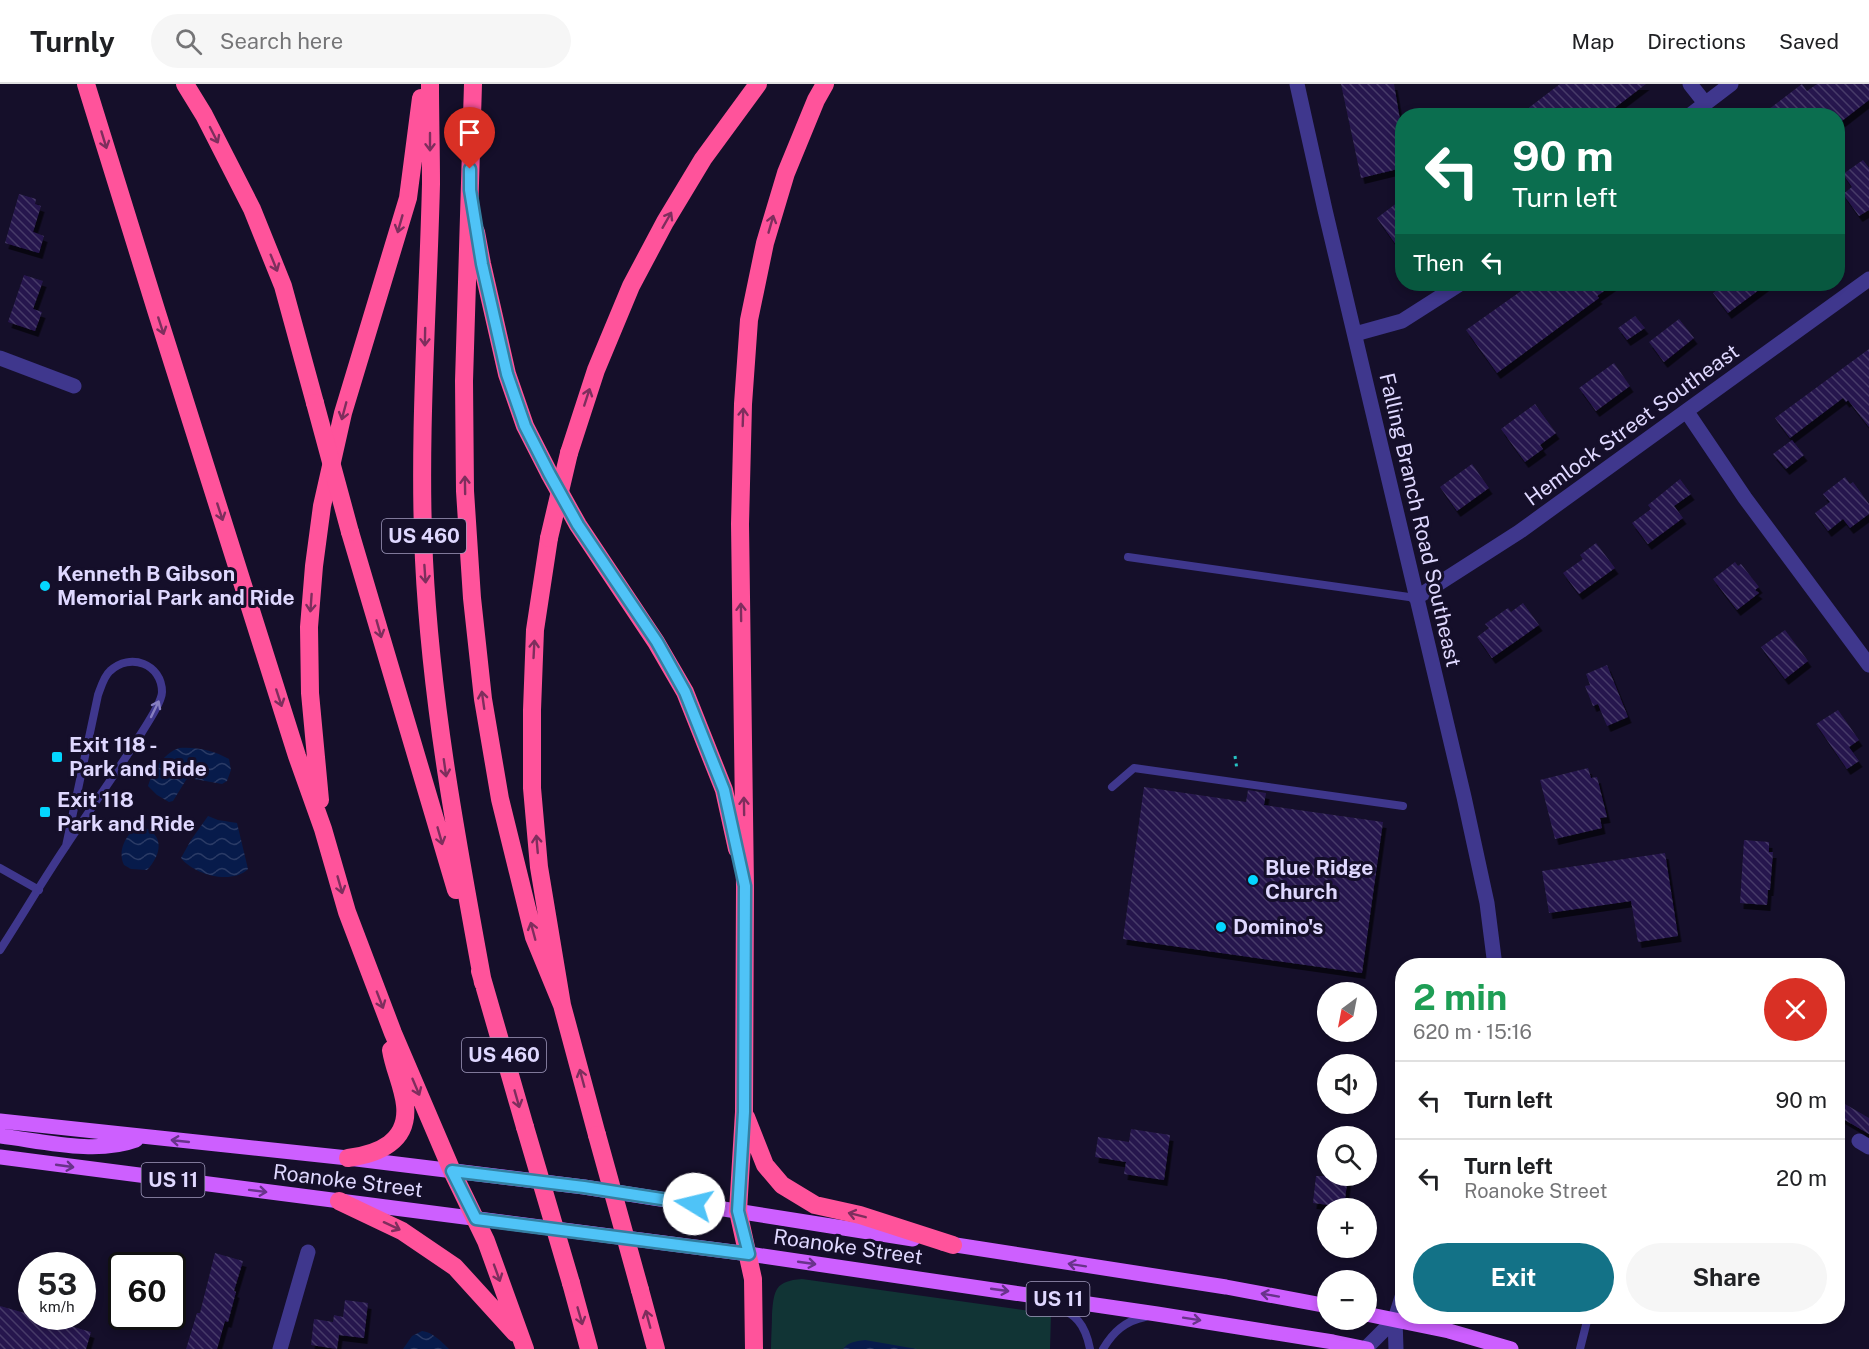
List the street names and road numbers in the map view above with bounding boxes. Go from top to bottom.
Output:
street label: Hemlock Street Southeast [1520,339,1744,511]
street label: Falling Branch Road Southeast [1374,370,1467,669]
road number: US 460 [382,519,466,553]
road number: US 460 [462,1038,546,1072]
street label: Roanoke Street [272,1159,424,1202]
road number: US 11 [142,1163,204,1197]
street label: Roanoke Street [772,1224,924,1269]
road number: US 11 [1026,1282,1090,1316]

